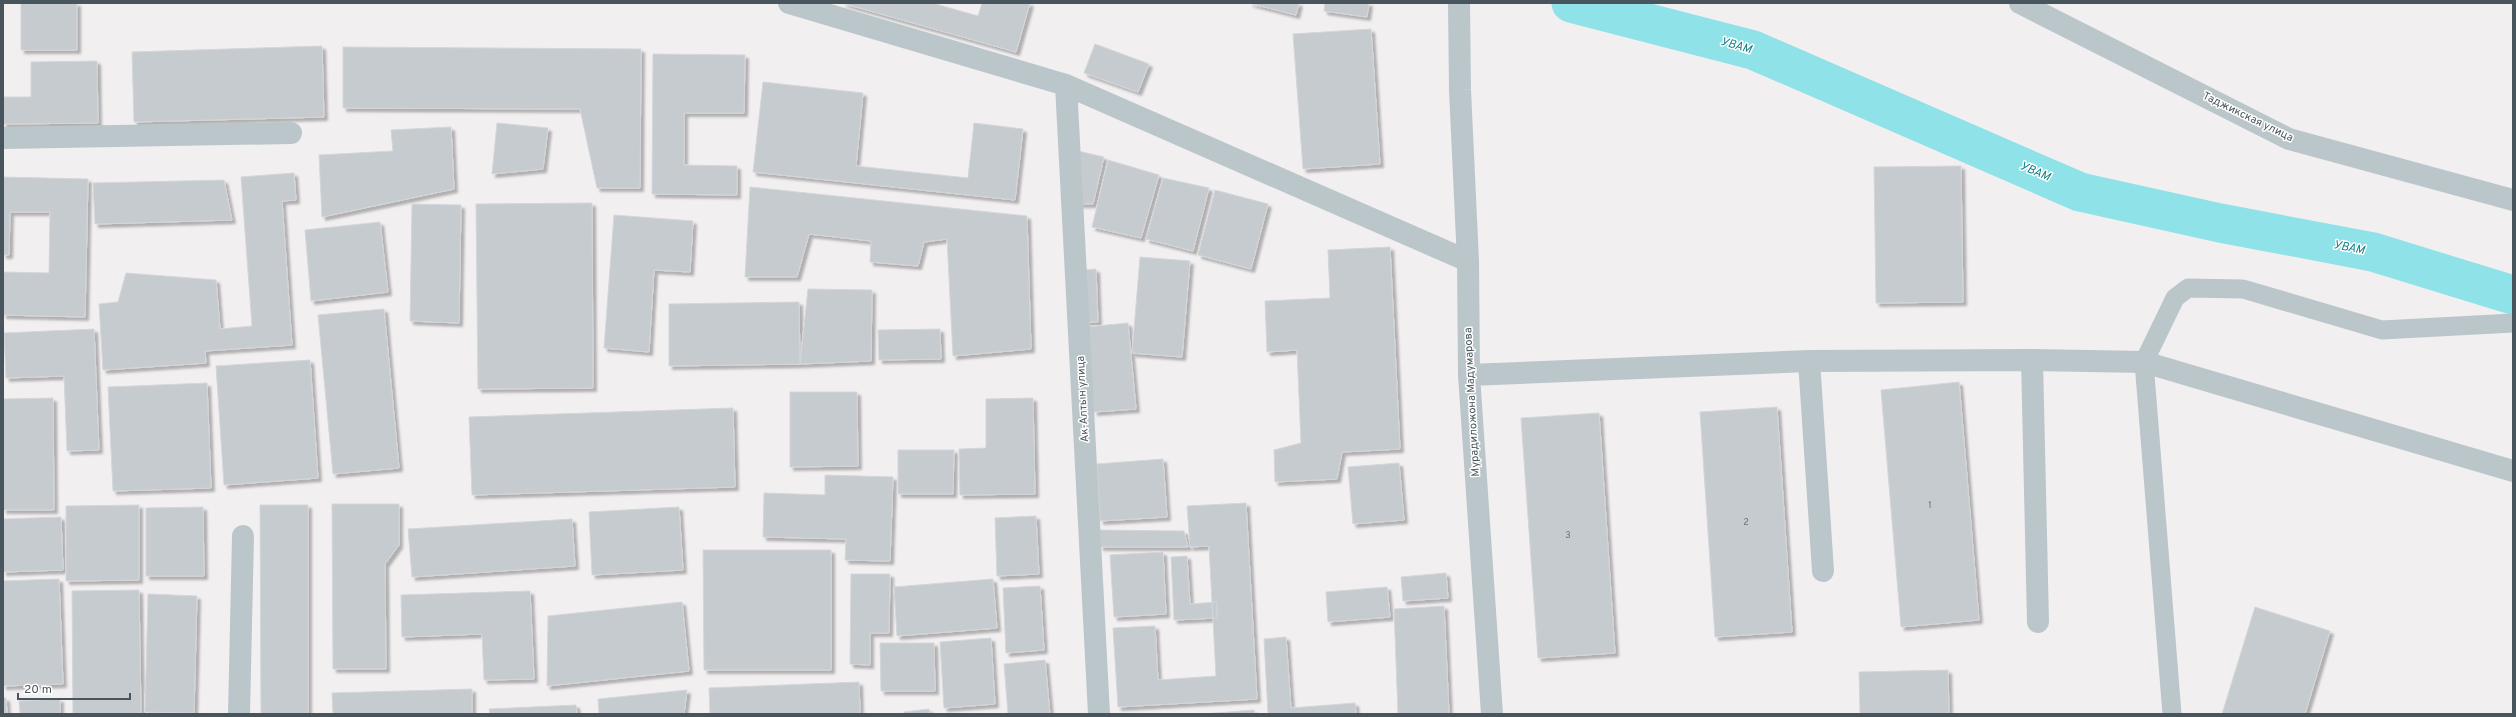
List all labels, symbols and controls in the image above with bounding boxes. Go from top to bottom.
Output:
water label: УВАМ [1719,34,1754,58]
street label: Таджикская улица [2200,89,2296,145]
water label: УВАМ [2017,158,2053,186]
water label: УВАМ [2332,237,2367,259]
street label: Мурадиложона Мадумарова [1461,327,1483,477]
street label: Ак-Алтын улица [1074,355,1092,443]
house number: 1 [1928,500,1932,511]
house number: 2 [1743,517,1749,528]
house number: 3 [1565,530,1571,541]
scale bar [18,675,130,701]
text: 20 m [24,682,52,698]

